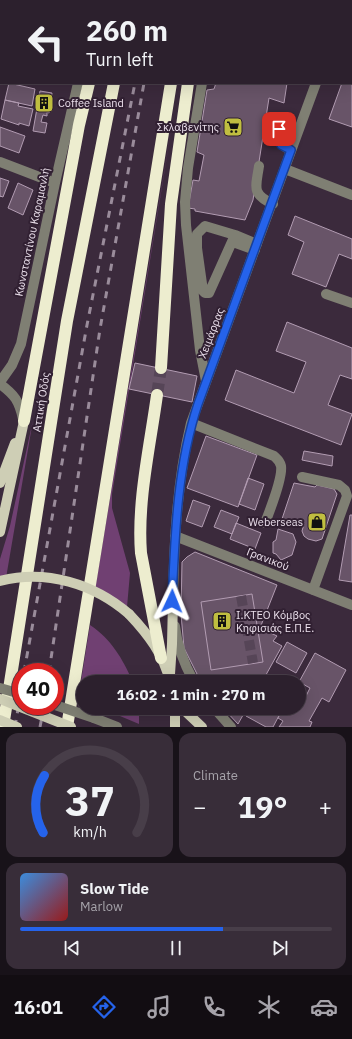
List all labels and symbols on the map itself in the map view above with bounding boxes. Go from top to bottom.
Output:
building icon: Coffee Island [33,92,55,114]
place label: Coffee Island [58,96,124,110]
pin [262,112,296,146]
supermarket icon: Σκλαβενίτης [222,116,244,138]
place label: Σκλαβενίτης [157,120,219,134]
street label: Κωνσταντίνου Καραμανλή [12,166,52,298]
street label: Χειμάρρας [195,306,227,360]
street label: Αττική Οδός [29,371,53,433]
shop icon: Weberseas [306,511,328,533]
place label: Weberseas [248,515,303,529]
street label: Γρανικού [245,544,291,574]
position arrow [151,580,193,622]
place label: Ι.ΚΤΕΟ Κόμβος Κηφισιάς Ε.Π.Ε. [236,608,314,635]
building icon: Ι.ΚΤΕΟ Κόμβος Κηφισιάς Ε.Π.Ε. [211,610,233,632]
speed limit sign: 40 [12,663,64,715]

